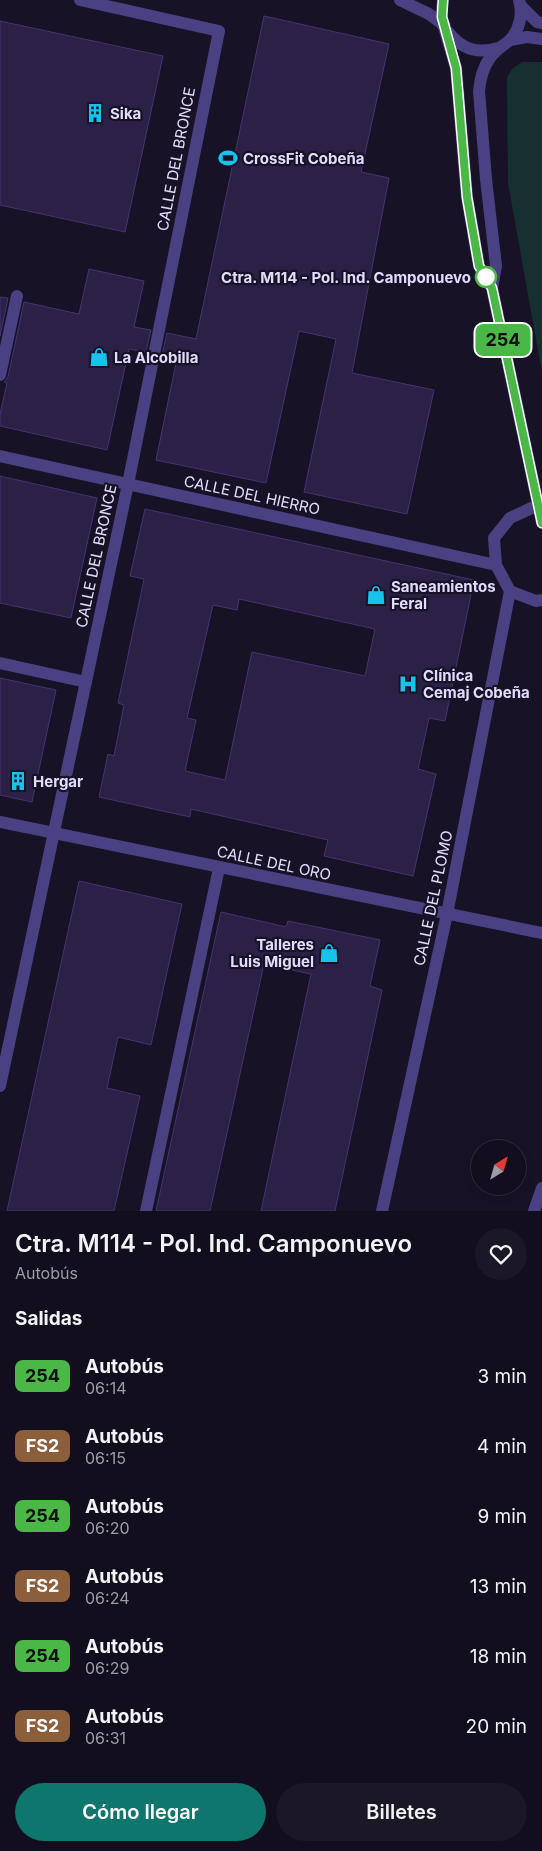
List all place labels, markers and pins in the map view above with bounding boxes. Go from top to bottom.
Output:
building icon: Sika [84,102,106,124]
place label: Sika [110,104,141,123]
sports icon: CrossFit Cobeña [217,147,239,169]
place label: CrossFit Cobeña [243,149,365,168]
marker: Ctra. M114 - Pol. Ind. Camponuevo [475,266,497,288]
place label: Ctra. M114 - Pol. Ind. Camponuevo [221,268,471,287]
shop icon: La Alcobilla [88,346,110,368]
place label: La Alcobilla [114,348,198,367]
place label: Saneamientos Feral [391,577,496,613]
shop icon: Saneamientos Feral [365,584,387,606]
place label: Clínica Cemaj Cobeña [423,666,530,702]
hospital icon: Clínica Cemaj Cobeña [397,673,419,695]
building icon: Hergar [7,770,29,792]
place label: Hergar [33,772,83,791]
place label: Talleres Luis Miguel [230,935,314,971]
shop icon: Talleres Luis Miguel [318,942,340,964]

